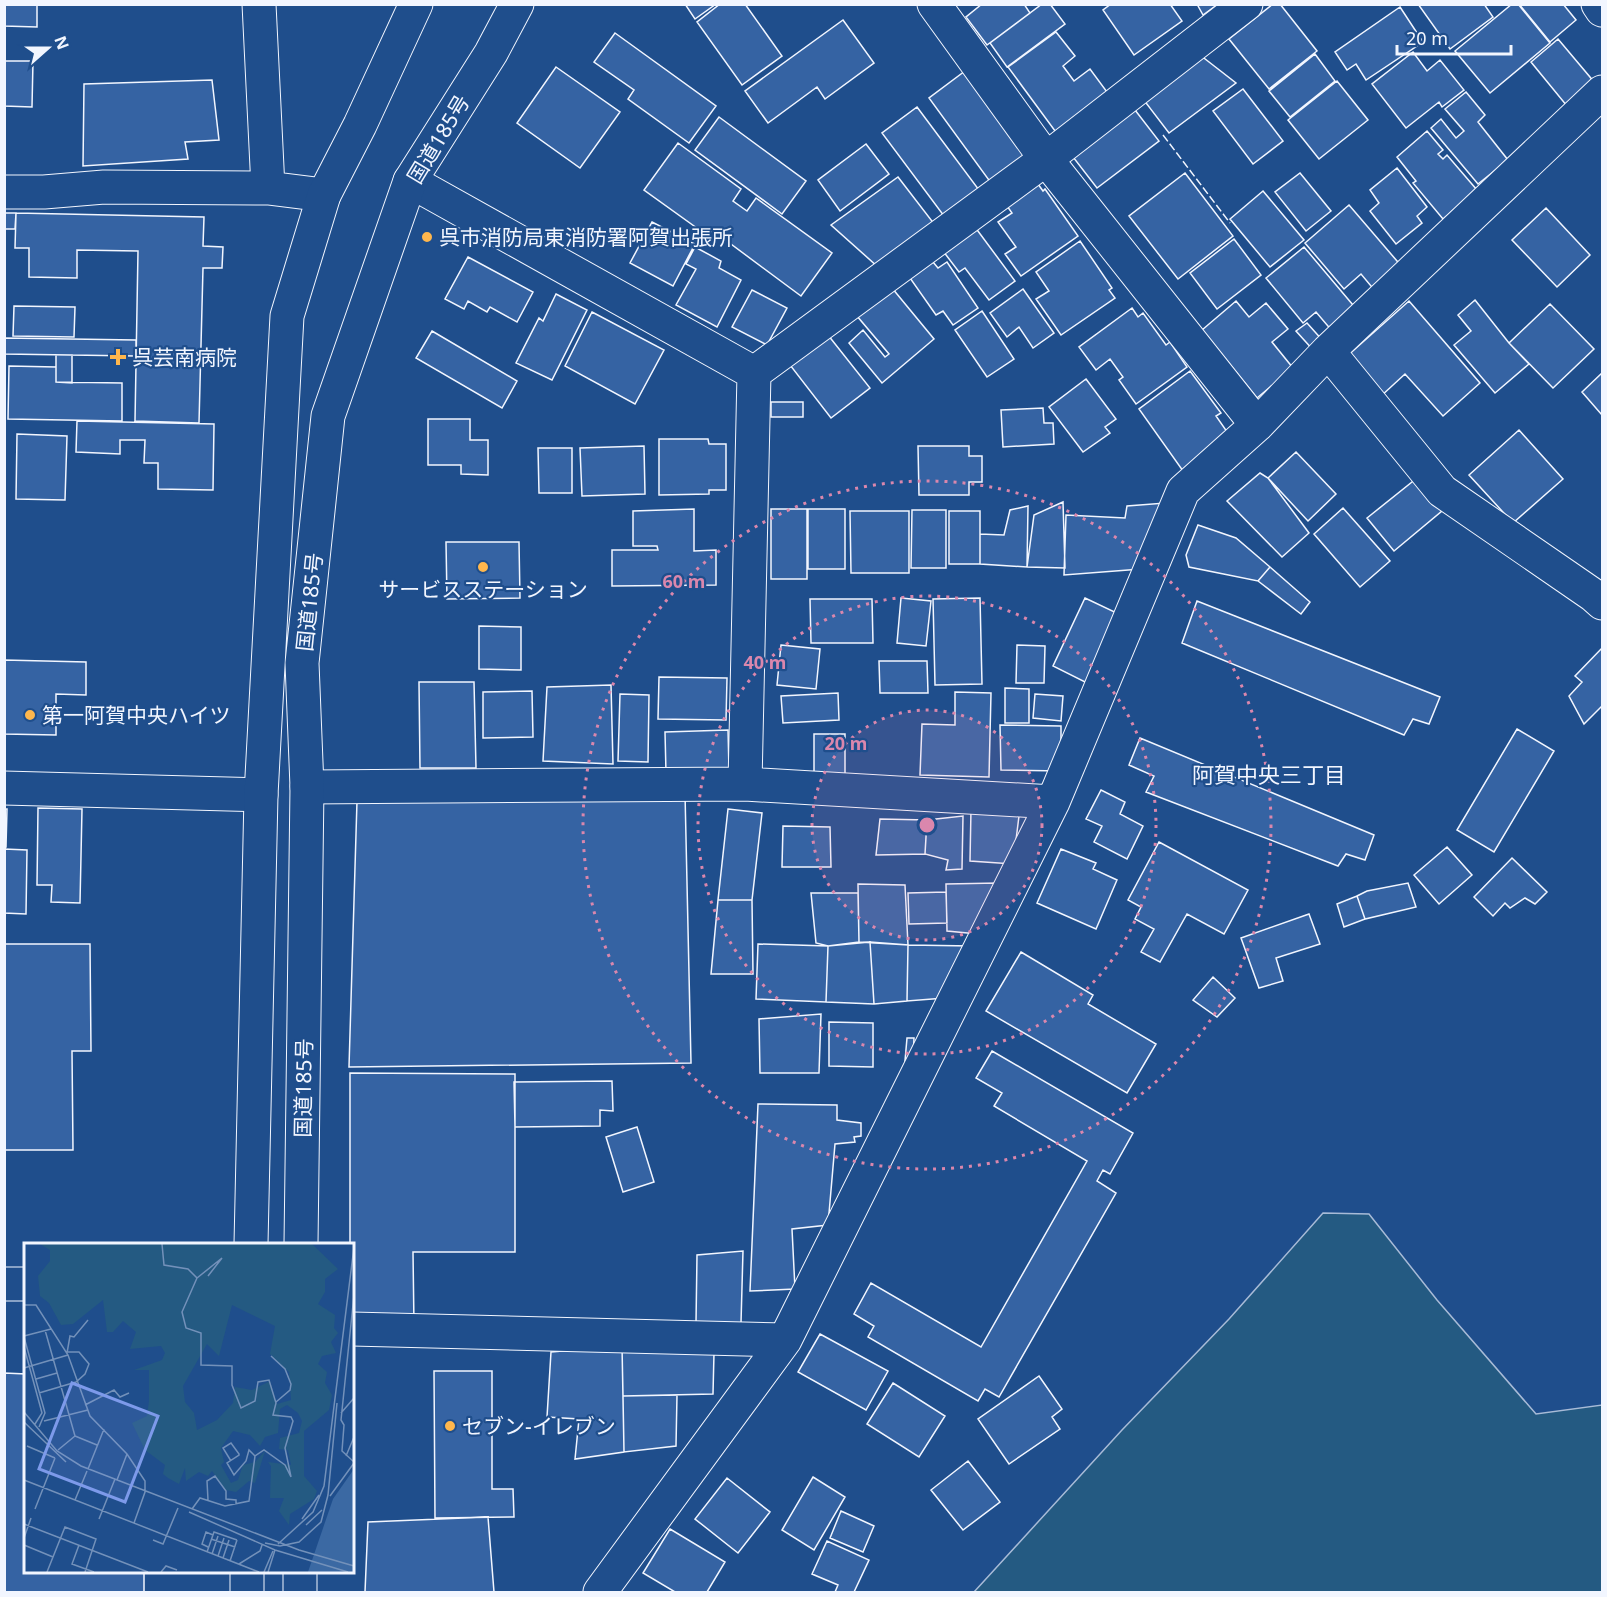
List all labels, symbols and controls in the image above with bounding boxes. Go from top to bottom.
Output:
north arrow [18,18,78,78]
scale bar [1397,18,1511,56]
text: 20 m [1406,26,1448,50]
text: N [49,33,75,53]
street label: 国道185号 [400,89,476,189]
place label: 呉市消防局東消防署阿賀出張所 [439,223,733,251]
marker: 呉市消防局東消防署阿賀出張所 [420,230,434,244]
place label: 呉芸南病院 [132,343,237,371]
marker: 呉芸南病院 [109,348,127,366]
street label: 国道185号 [290,551,328,653]
marker: サービスステーション [476,560,490,574]
text: 60 m [663,569,705,593]
place label: サービスステーション [378,575,588,603]
text: 40 m [744,650,786,674]
place label: 第一阿賀中央ハイツ [42,701,231,729]
marker: 第一阿賀中央ハイツ [23,708,37,722]
text: 20 m [825,731,867,755]
district label: 阿賀中央三丁目 [1192,759,1346,789]
centre of rings [917,815,937,835]
street label: 国道185号 [288,1038,318,1138]
inset map [24,1243,354,1573]
place label: セブン-イレブン [462,1412,616,1440]
marker: セブン-イレブン [443,1419,457,1433]

